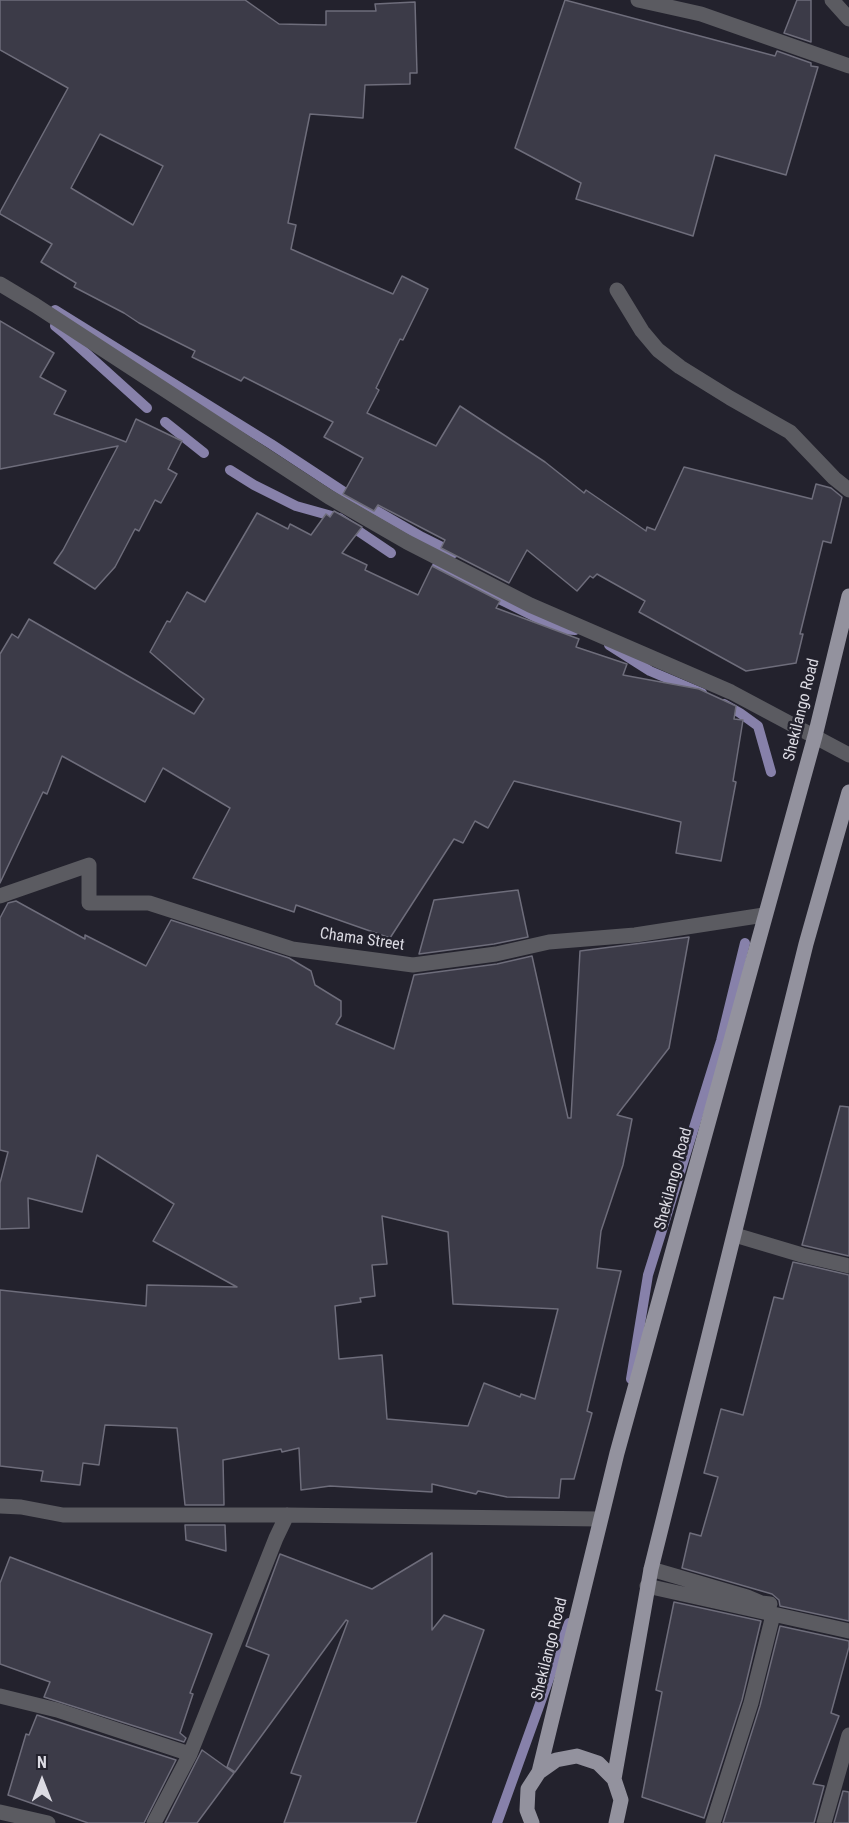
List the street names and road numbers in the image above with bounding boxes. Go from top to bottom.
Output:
street label: Shekilango Road [780,657,824,763]
street label: Chama Street [318,925,406,955]
street label: Shekilango Road [651,1126,697,1232]
street label: Shekilango Road [528,1596,572,1702]

